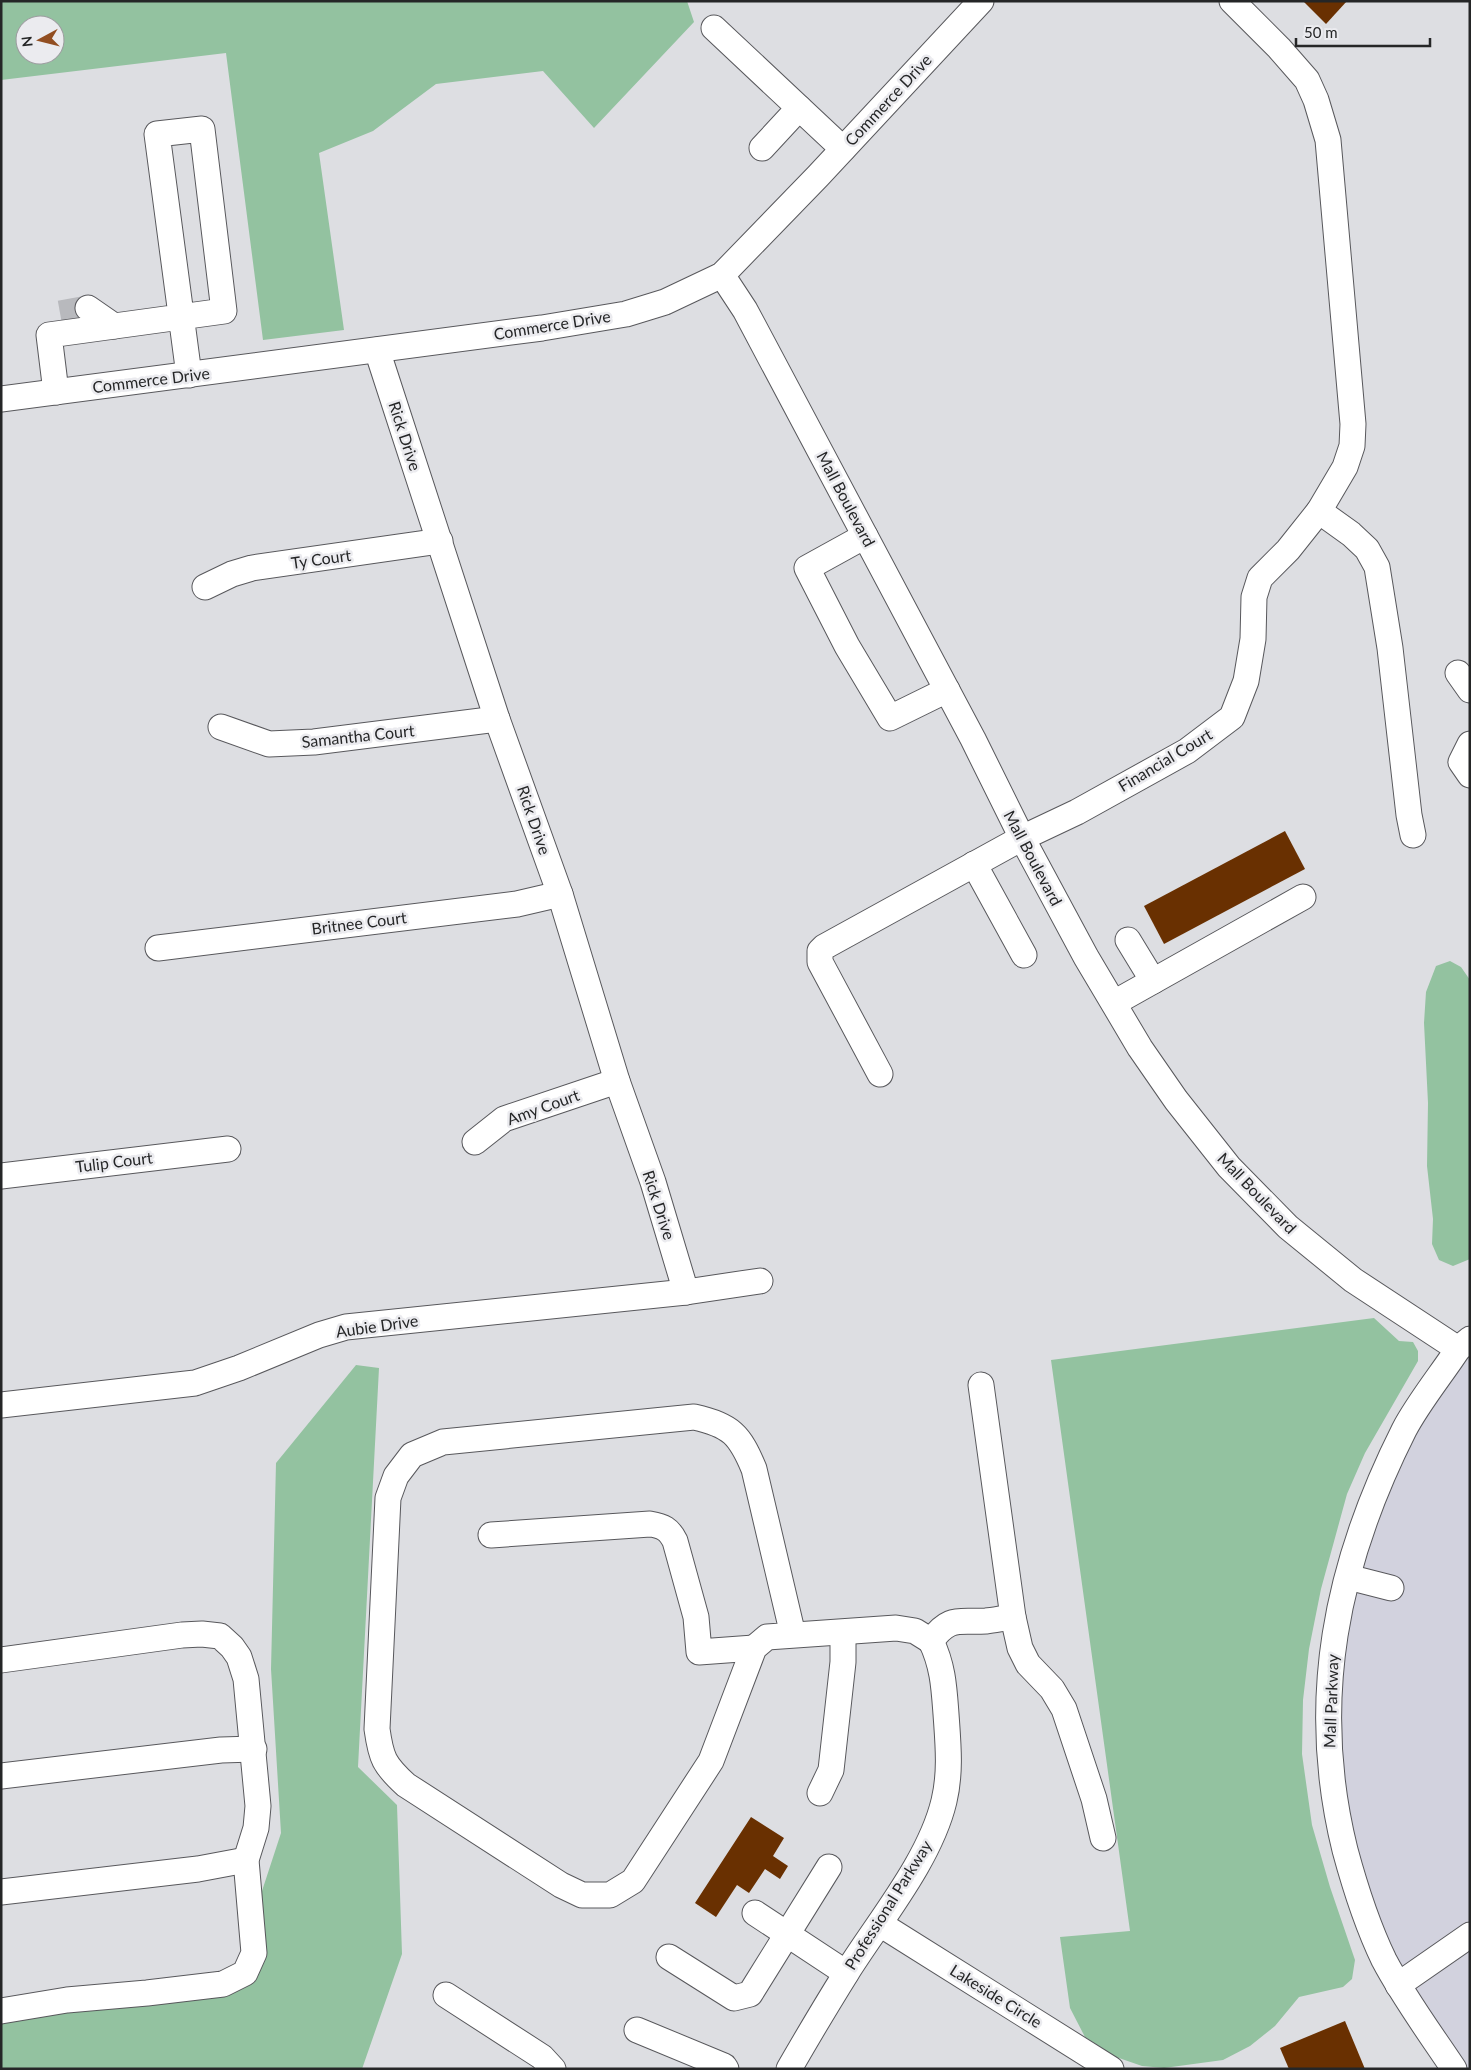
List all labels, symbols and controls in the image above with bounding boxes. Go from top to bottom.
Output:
north arrow [15,15,65,65]
scale bar [1296,15,1430,47]
text: 50 m [1304,23,1338,41]
text: N [18,35,36,48]
street label: Commerce Drive [840,50,935,149]
street label: Commerce Drive [492,306,612,343]
street label: Commerce Drive [91,363,211,396]
street label: Rick Drive [385,399,426,473]
street label: Mall Boulevard [813,448,879,550]
street label: Ty Court [290,545,352,572]
street label: Samantha Court [301,720,416,751]
street label: Financial Court [1114,724,1215,795]
street label: Rick Drive [514,783,555,857]
street label: Mall Boulevard [1000,807,1066,909]
street label: Britnee Court [310,907,408,938]
street label: Amy Court [504,1085,582,1128]
street label: Tulip Court [74,1147,154,1176]
street label: Mall Boulevard [1214,1148,1301,1237]
street label: Rick Drive [639,1168,680,1242]
street label: Aubie Drive [334,1310,419,1341]
street label: Mall Parkway [1319,1653,1342,1748]
street label: Professional Parkway [840,1836,935,1973]
street label: Lakeside Circle [947,1960,1046,2031]

